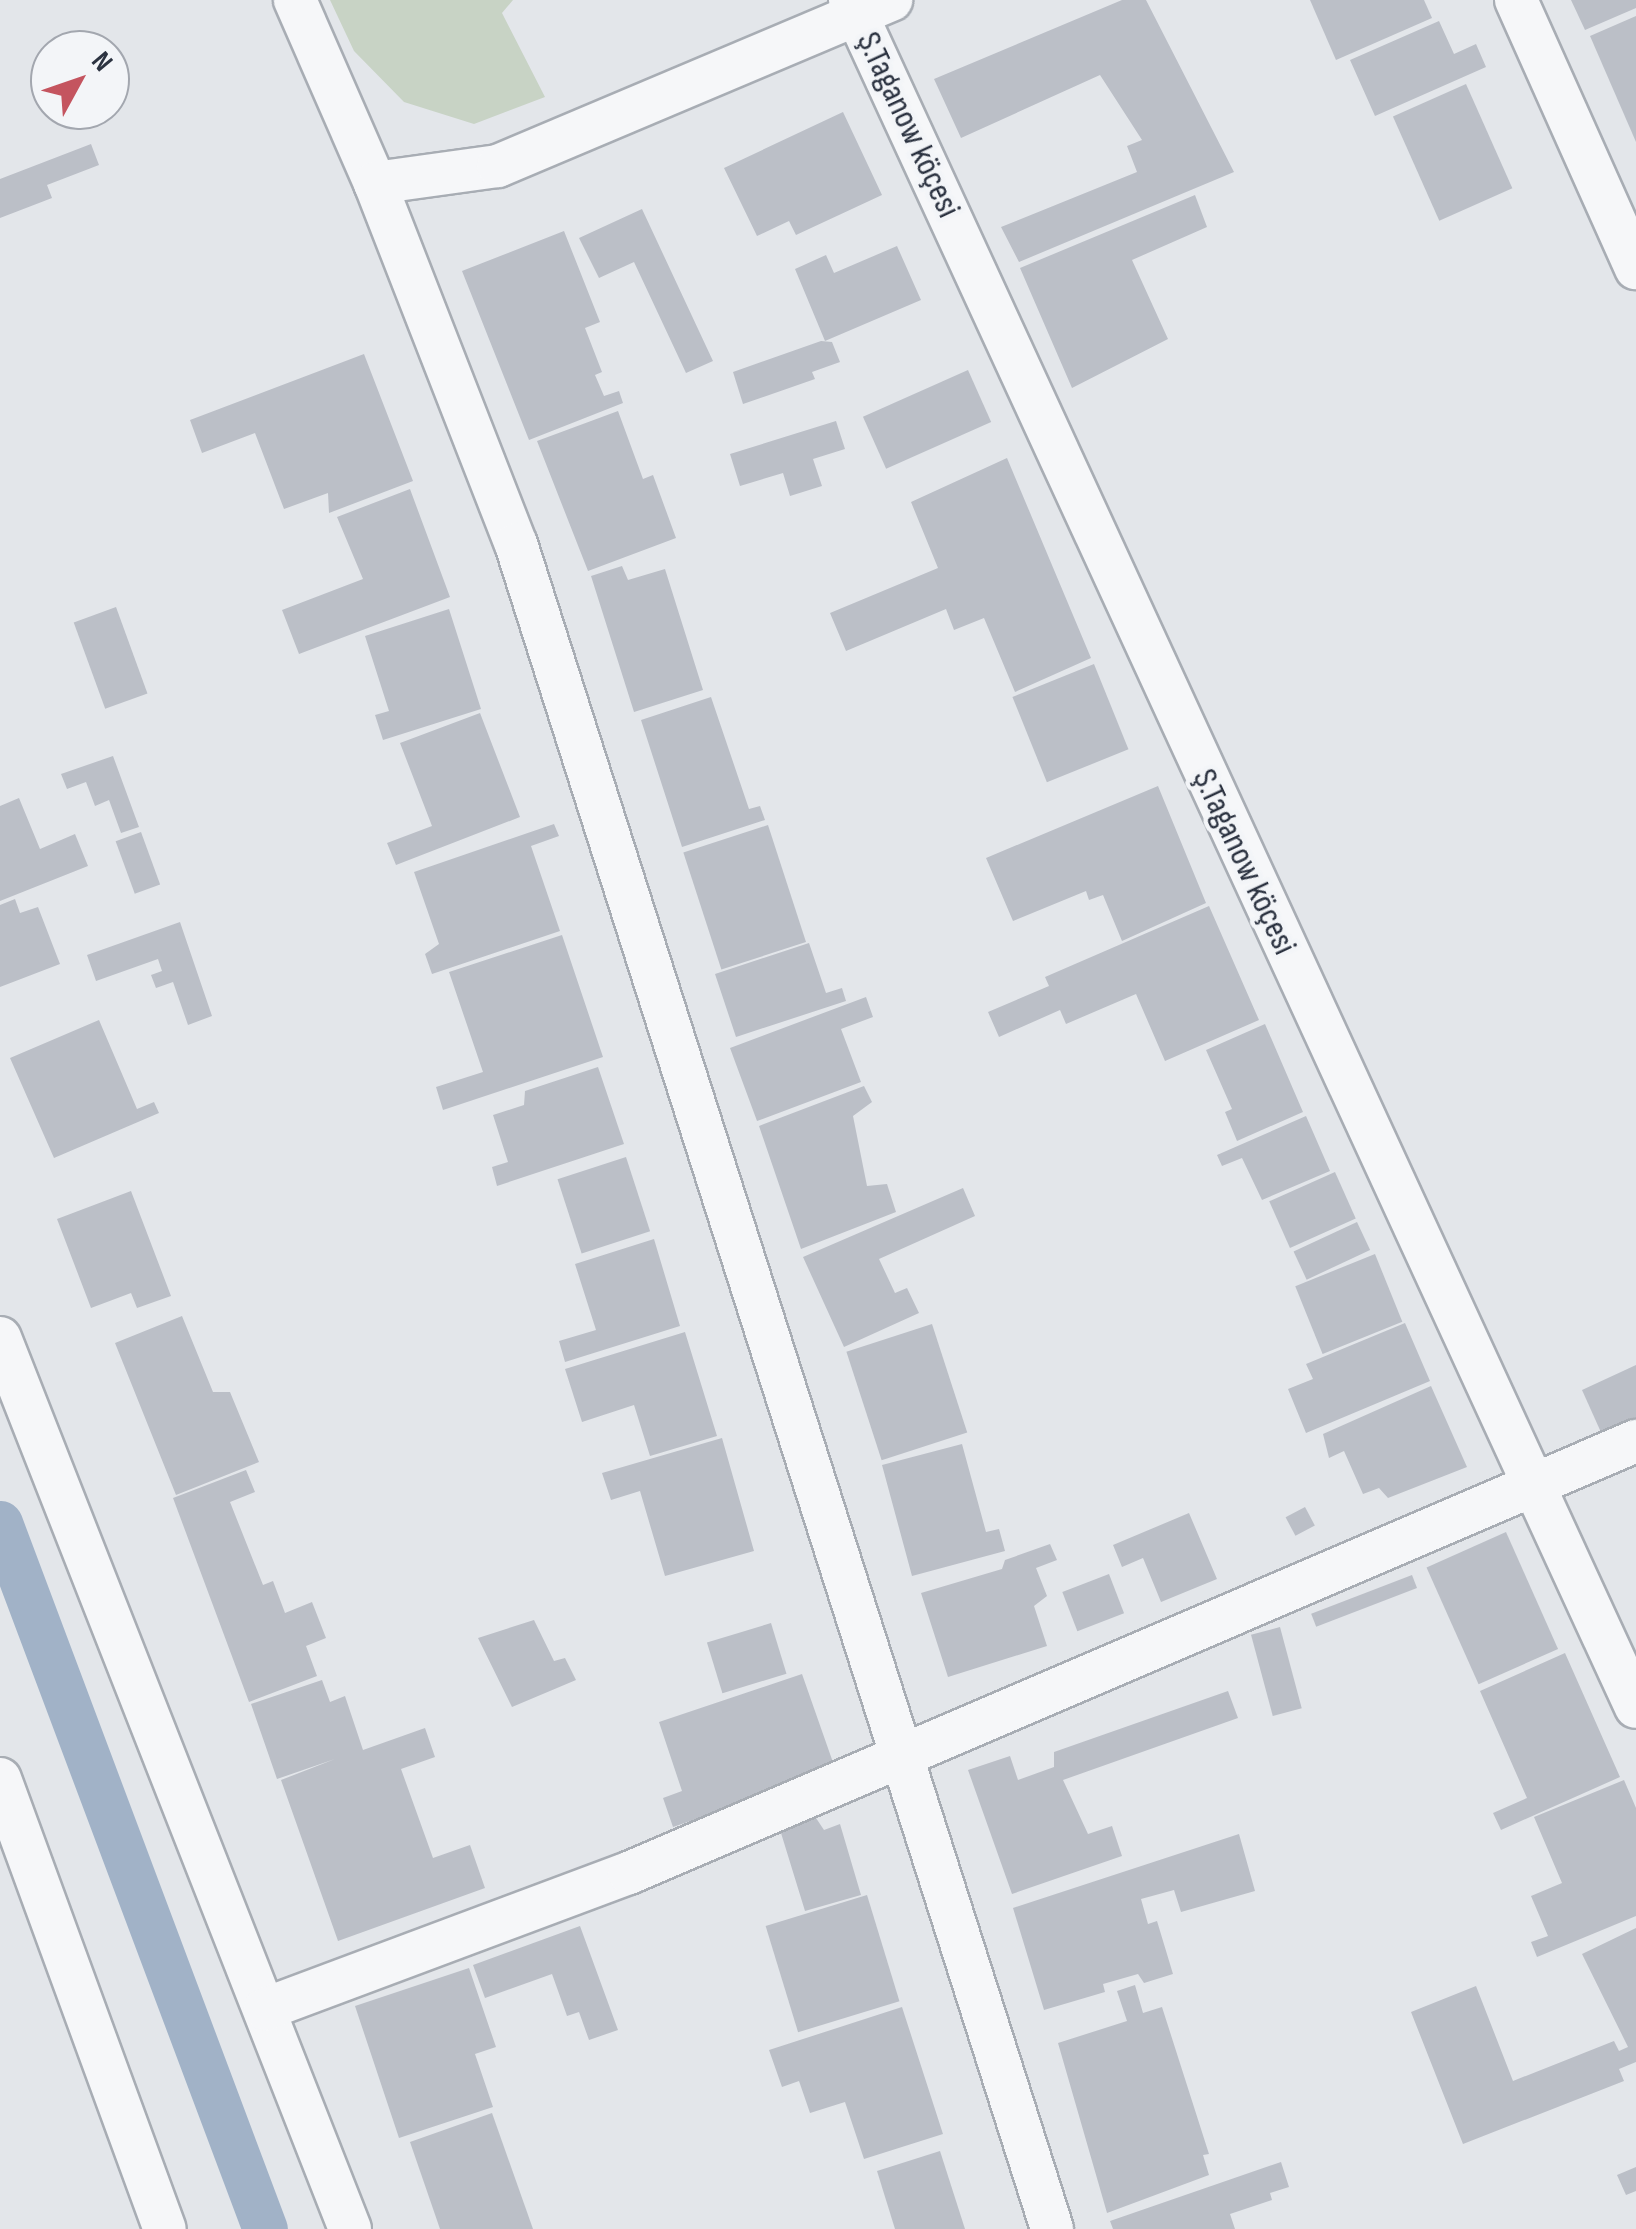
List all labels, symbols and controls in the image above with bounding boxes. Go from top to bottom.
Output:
street label: Ş.Taganow köçesi [847,25,969,225]
north arrow [30,30,130,130]
text: N [84,45,119,78]
street label: Ş.Taganow köçesi [1183,762,1305,962]

